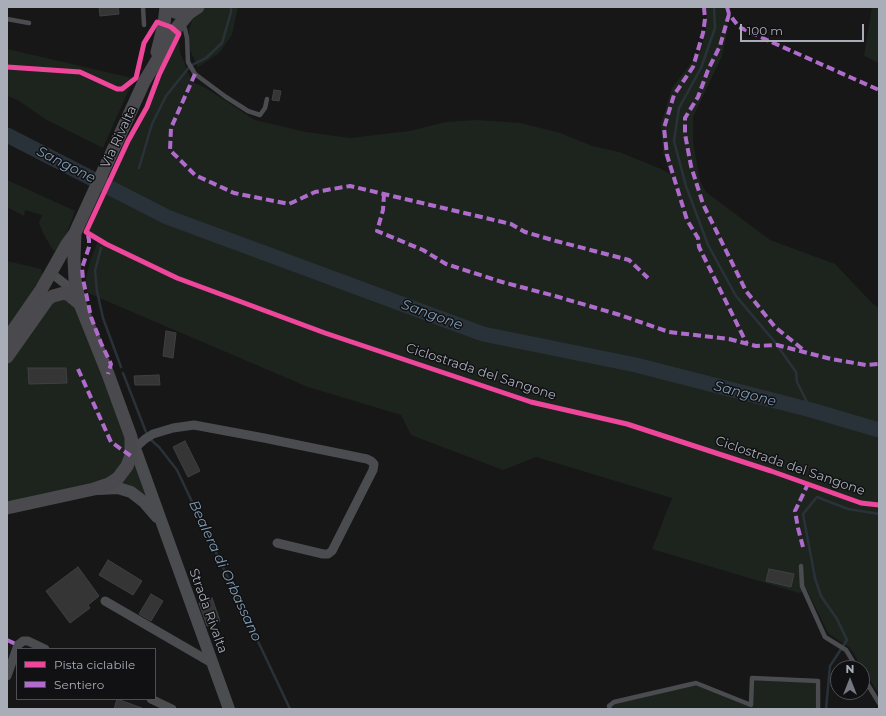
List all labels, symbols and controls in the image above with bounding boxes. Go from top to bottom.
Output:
scale bar [742,16,866,42]
text: 100 m [747,23,783,38]
street label: Via Rivalta [98,103,140,171]
water label: Sangone [34,143,98,187]
water label: Sangone [399,296,465,334]
street label: Ciclostrada del Sangone [404,340,558,404]
water label: Sangone [712,378,778,410]
street label: Ciclostrada del Sangone [713,433,867,499]
water label: Bealera di Orbassano [185,498,265,644]
street label: Strada Rivalta [185,567,231,655]
legend [16,648,156,700]
text: Pista ciclabile [54,657,135,672]
north arrow [830,660,870,700]
text: N [846,662,854,676]
text: Sentiero [54,677,104,692]

